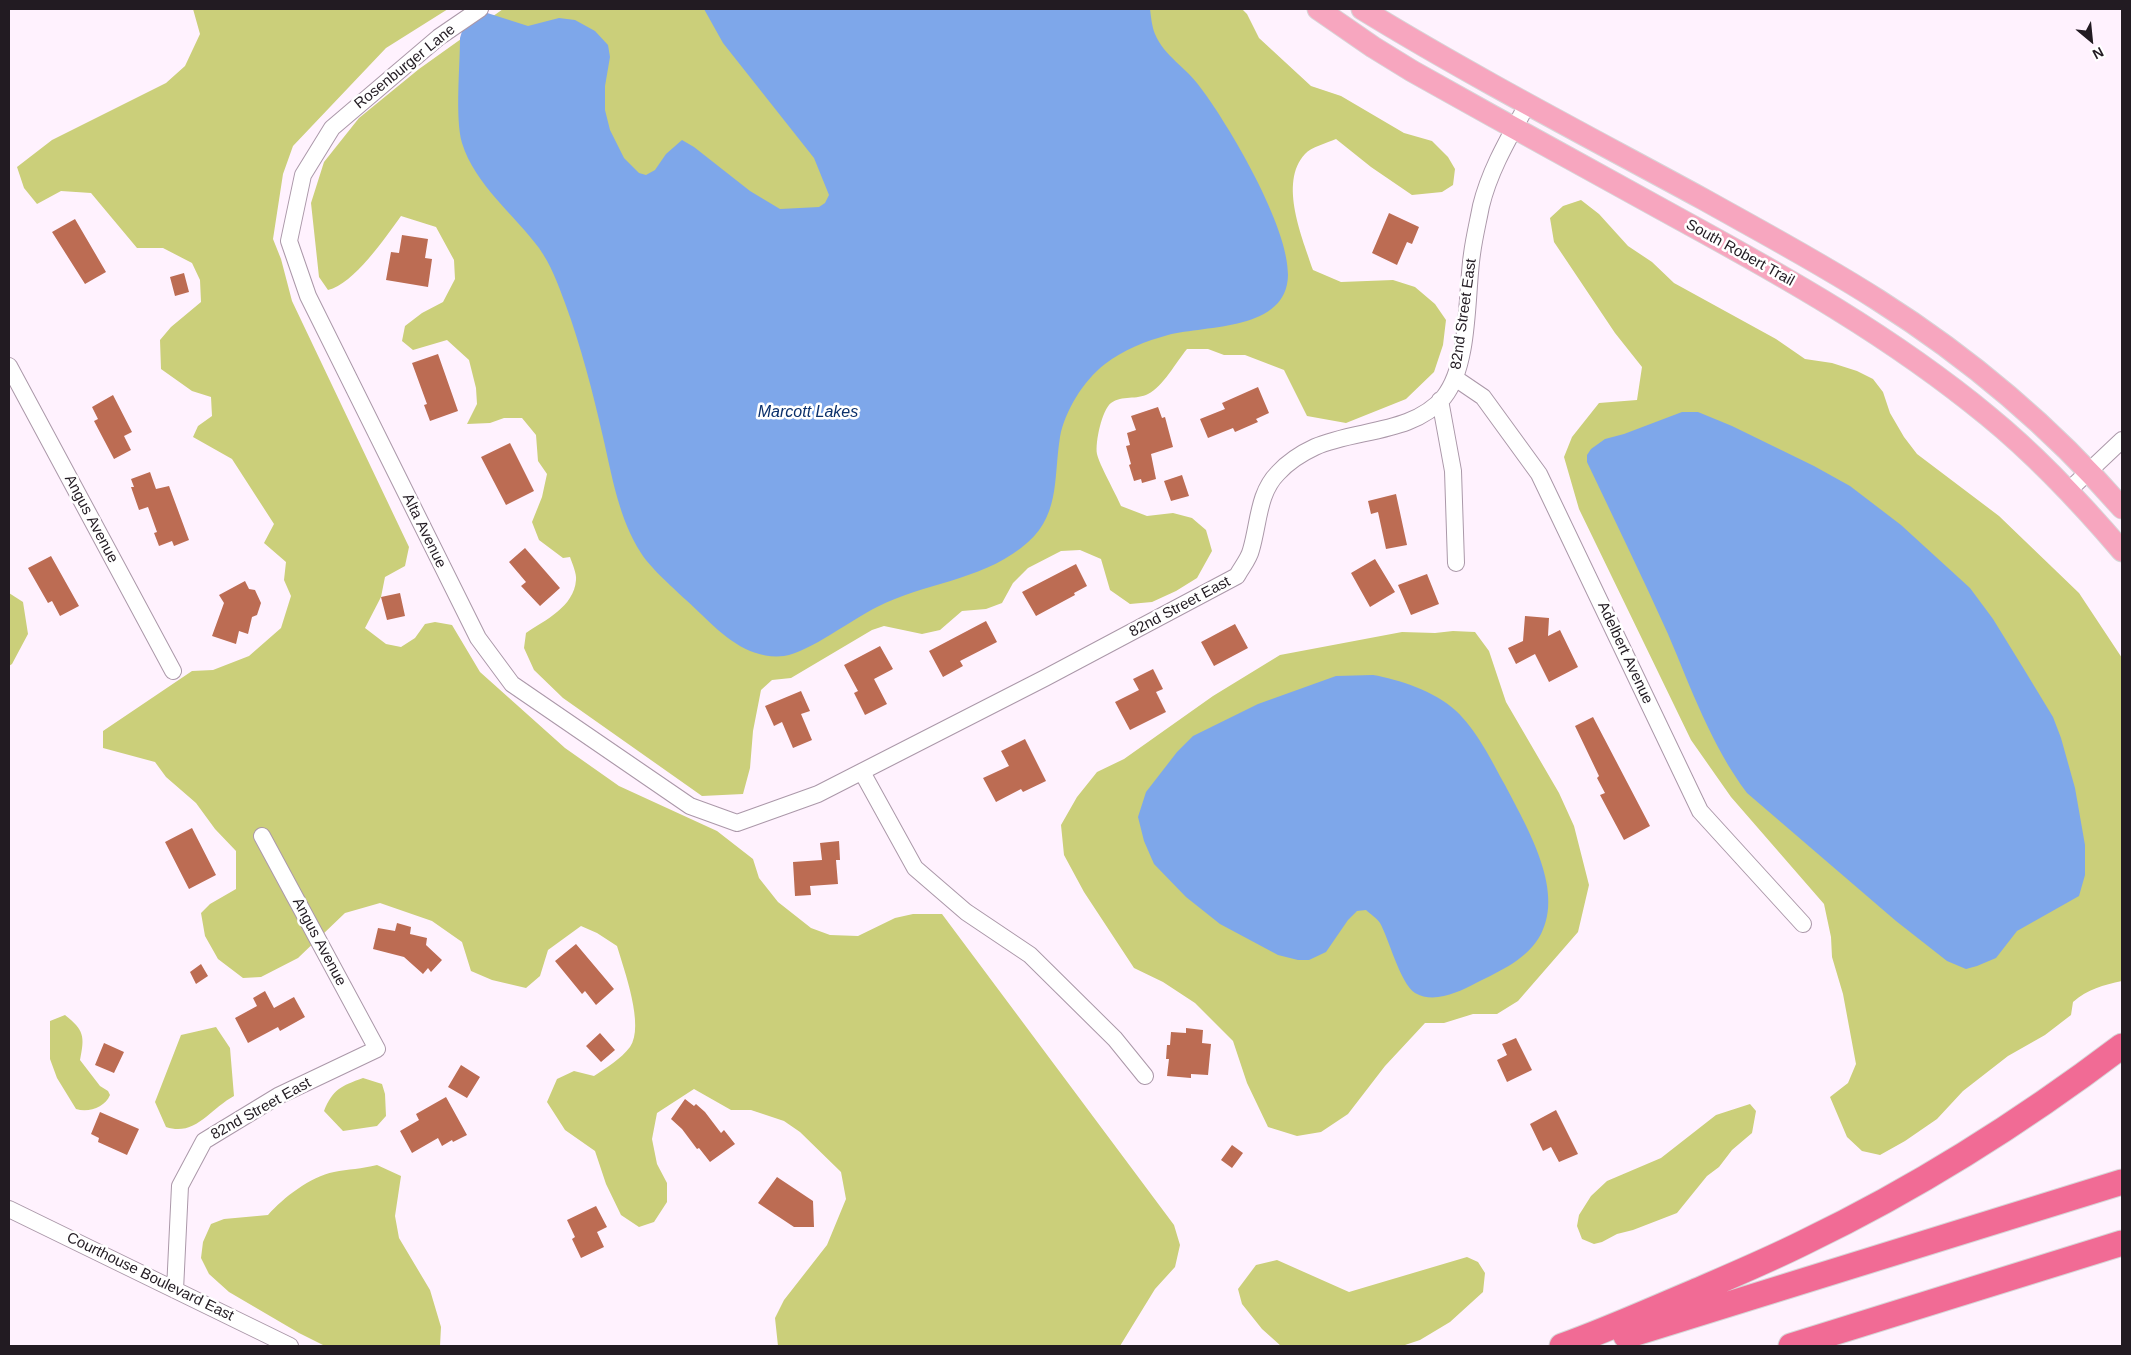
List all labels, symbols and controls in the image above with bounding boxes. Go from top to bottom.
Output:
north arrow [2066,15,2116,65]
street label: Rosenburger Lane [351,21,459,113]
text: N [2090,44,2106,63]
street label: South Robert Trail [1683,216,1797,290]
street label: 82nd Street East [1447,257,1481,371]
water label: Marcott Lakes [758,403,858,423]
street label: Angus Avenue [60,472,122,566]
street label: Alta Avenue [398,491,450,571]
street label: 82nd Street East [1126,573,1234,641]
street label: Adelbert Avenue [1593,599,1657,707]
street label: Angus Avenue [288,895,350,989]
street label: 82nd Street East [208,1074,314,1144]
street label: Courthouse Boulevard East [64,1229,236,1325]

